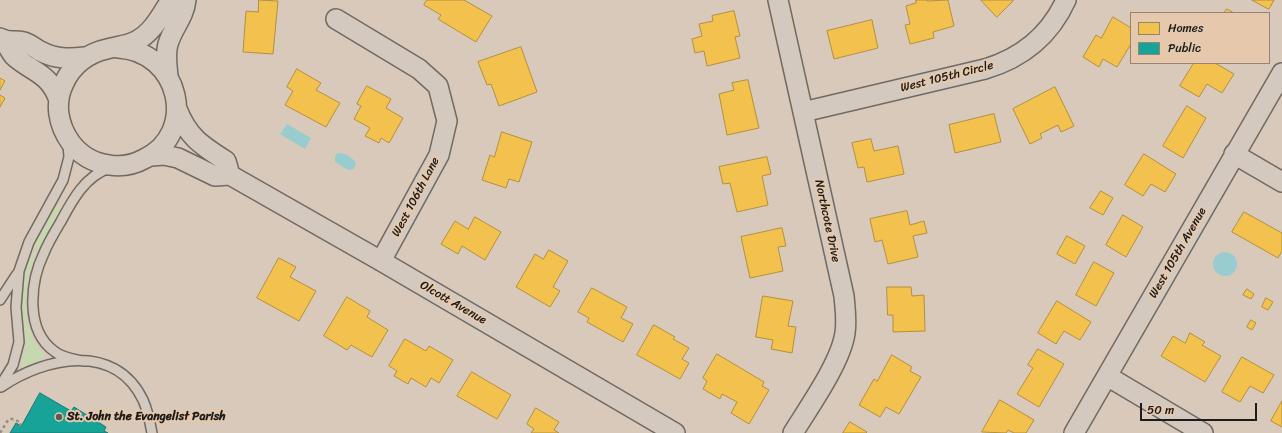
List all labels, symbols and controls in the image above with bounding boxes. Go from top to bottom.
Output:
legend [1130,12,1270,64]
text: Homes [1168,17,1204,39]
text: Public [1168,37,1201,59]
street label: West 105th Circle [899,58,995,96]
street label: West 106th Lane [389,155,443,239]
street label: Northcote Drive [811,178,843,264]
street label: West 105th Avenue [1146,205,1210,301]
street label: Olcott Avenue [417,278,489,328]
scale bar [1142,395,1259,421]
text: 50 m [1147,399,1174,421]
place label: St. John the Evangelist Parish [67,410,225,424]
marker: St. John the Evangelist Parish [54,412,64,422]

